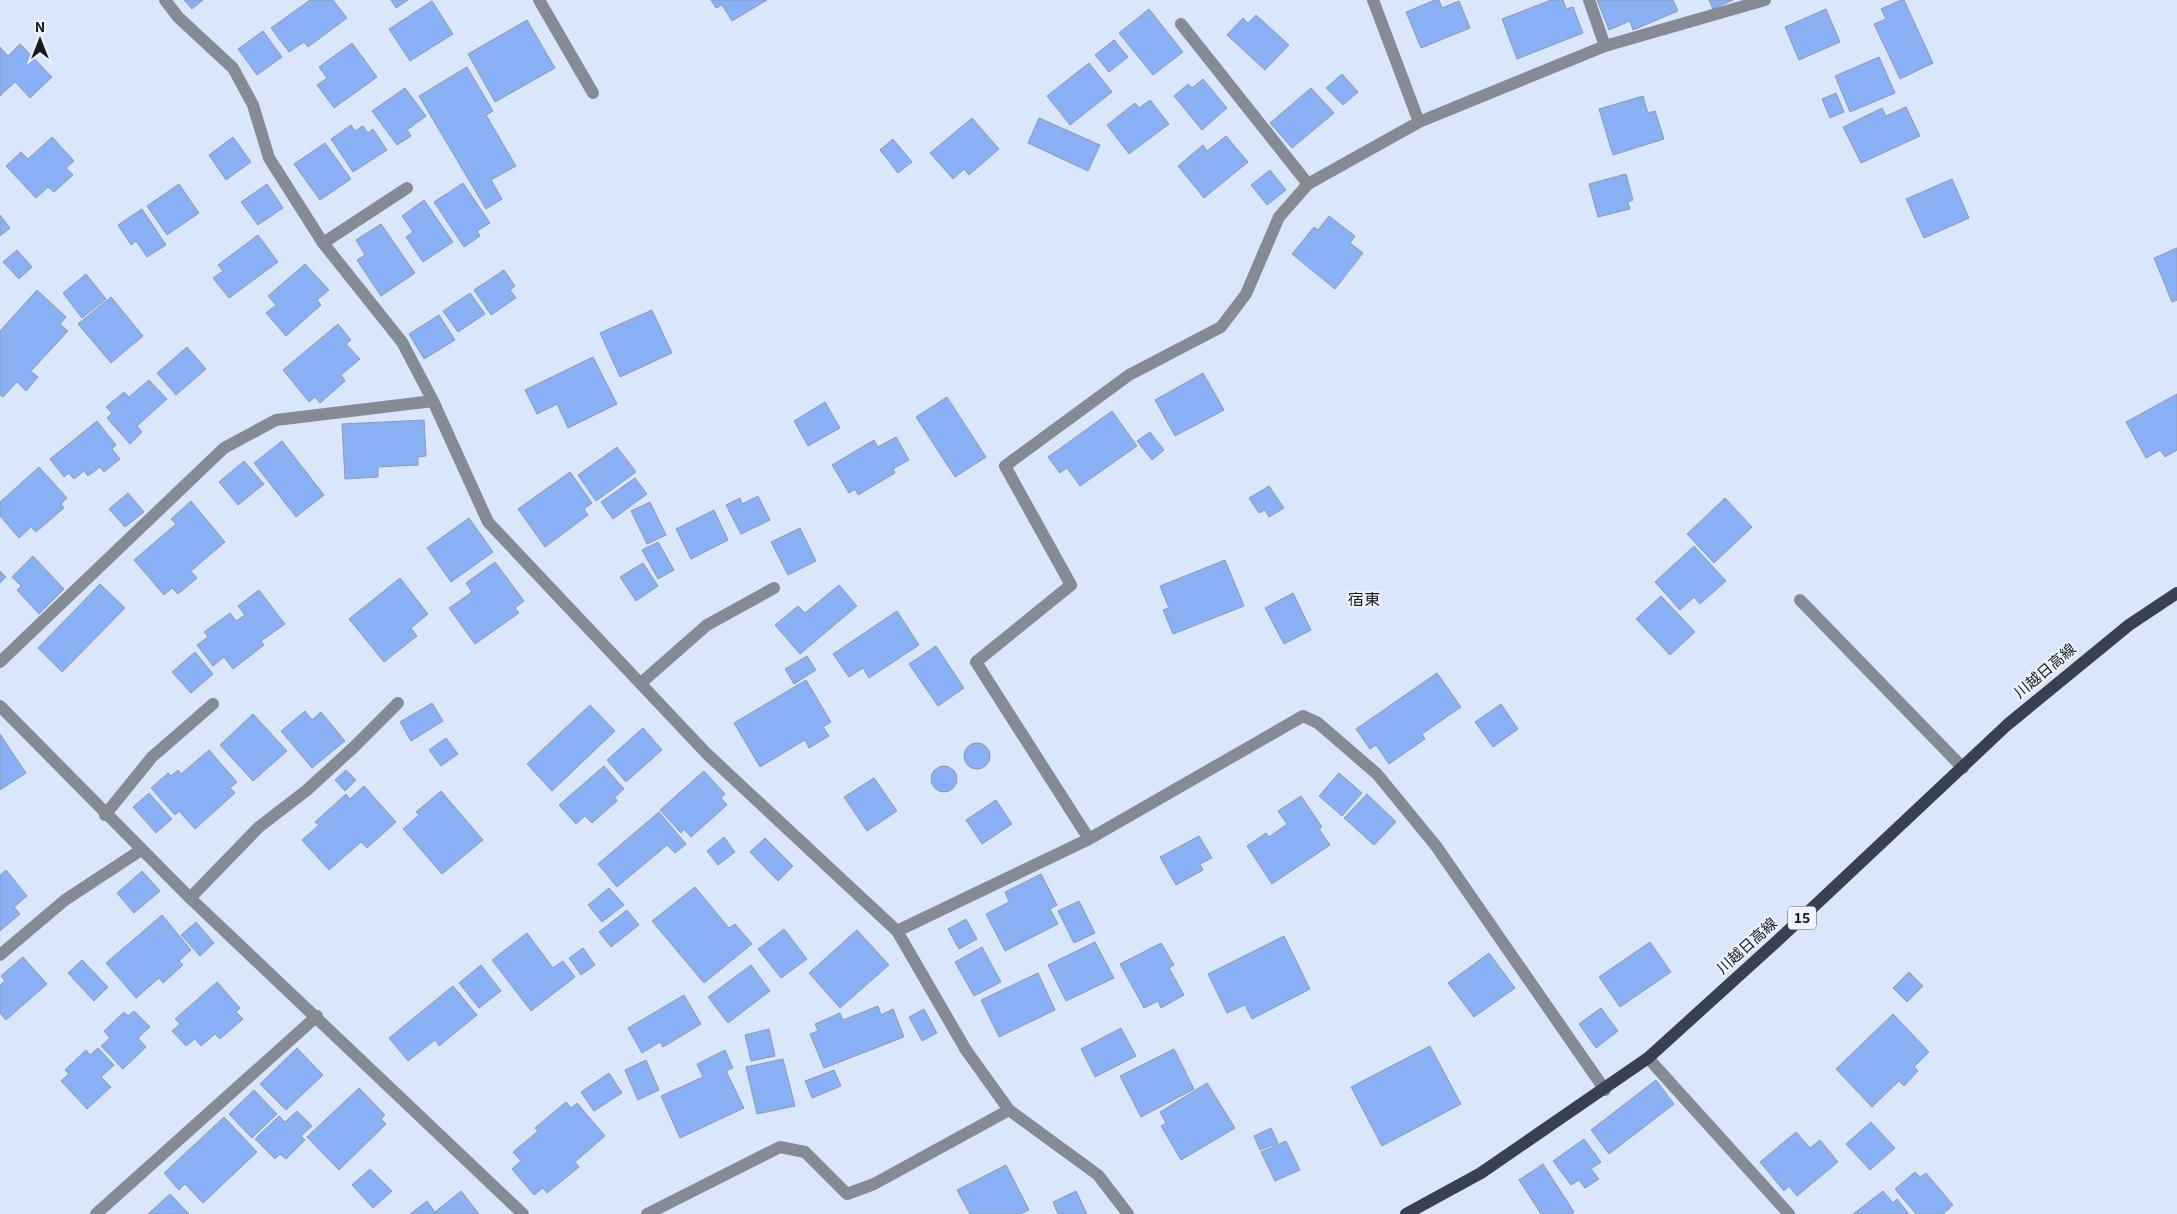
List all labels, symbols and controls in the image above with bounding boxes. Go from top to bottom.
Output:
north arrow [15,15,65,65]
text: N [35,16,45,36]
district label: 宿東 [1348,586,1380,610]
street label: 川越日高線 [2009,638,2080,702]
road number: 15 [1788,906,1816,930]
street label: 川越日高線 [1711,912,1781,978]

